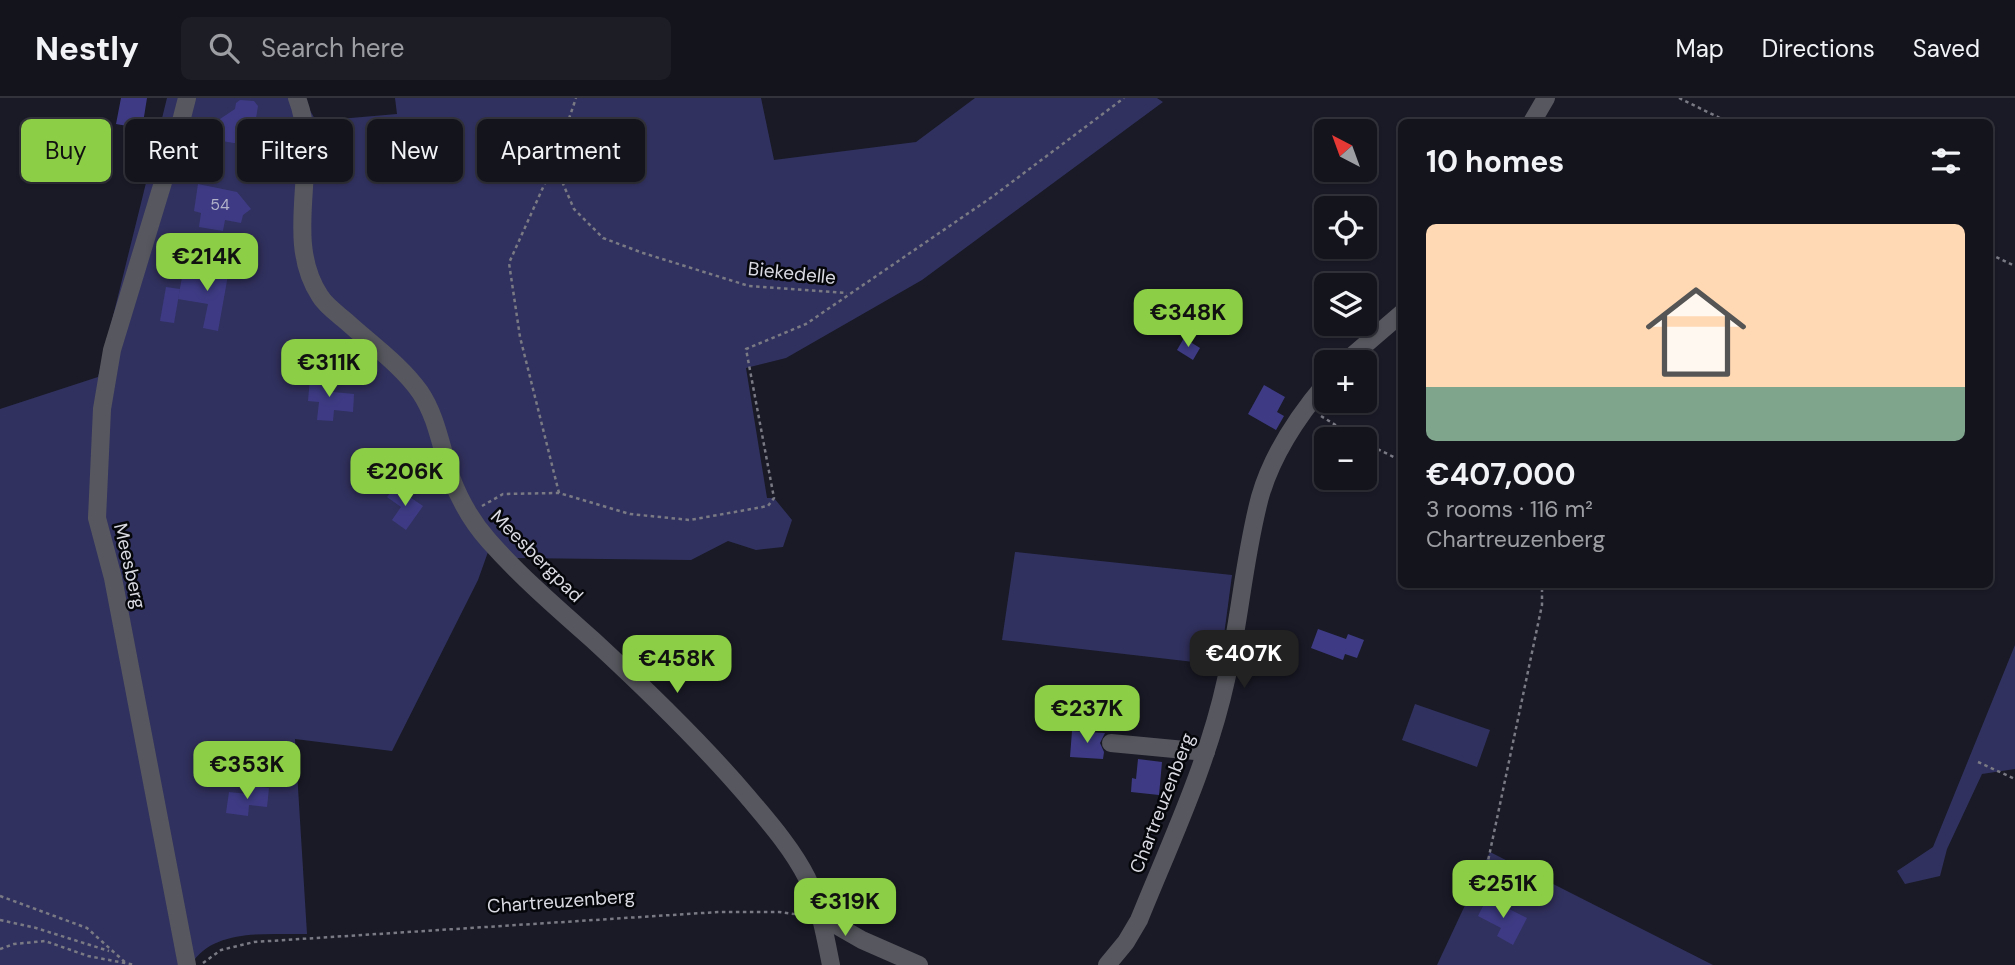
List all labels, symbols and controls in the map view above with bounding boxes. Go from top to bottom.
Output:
search box [181,17,671,80]
text: Nestly [35,27,139,70]
icon: search [205,29,243,67]
text: Search here [261,31,405,65]
text: Map [1676,33,1724,64]
text: Directions [1762,33,1875,64]
text: Saved [1913,33,1980,64]
chip: Buy [21,119,111,182]
chip: Rent [125,119,223,182]
chip: Filters [237,119,353,182]
chip: New [367,119,463,182]
chip: Apartment [477,119,645,182]
north arrow [1314,119,1377,182]
map controls [1314,119,1377,490]
text: 10 homes [1426,142,1564,181]
icon: filters [1927,142,1965,180]
house number: 54 [210,194,230,215]
button: locate [1314,196,1377,259]
pin: €214K [158,234,256,293]
text: €214K [172,241,242,271]
street label: Biekedelle [747,256,837,290]
icon: home [1633,269,1759,395]
button: layers [1314,273,1377,336]
pin: €348K [1139,289,1237,349]
text: €348K [1150,297,1226,327]
pin: €311K [280,340,378,399]
text: €311K [297,347,361,377]
button: + [1314,350,1377,413]
button: − [1314,427,1377,490]
pin: €206K [356,448,454,508]
text: €407,000 [1426,455,1576,494]
text: €206K [366,456,444,486]
text: 3 rooms · 116 m² [1426,494,1593,524]
street label: Meesbergpad [485,504,589,608]
street label: Meesberg [108,521,152,612]
text: Chartreuzenberg [1426,524,1605,554]
pin: €407K [1195,630,1293,690]
pin: €458K [628,636,726,695]
text: €407K [1206,638,1282,668]
text: €458K [638,643,716,673]
pin: €237K [1038,686,1136,745]
text: €237K [1051,693,1123,723]
street label: Chartreuzenberg [1124,729,1200,877]
pin: €353K [198,742,296,801]
text: €353K [209,749,285,779]
pin: €251K [1454,860,1552,920]
text: €251K [1468,868,1538,898]
pin: €319K [796,878,894,938]
street label: Chartreuzenberg [486,883,636,919]
text: €319K [810,886,880,916]

